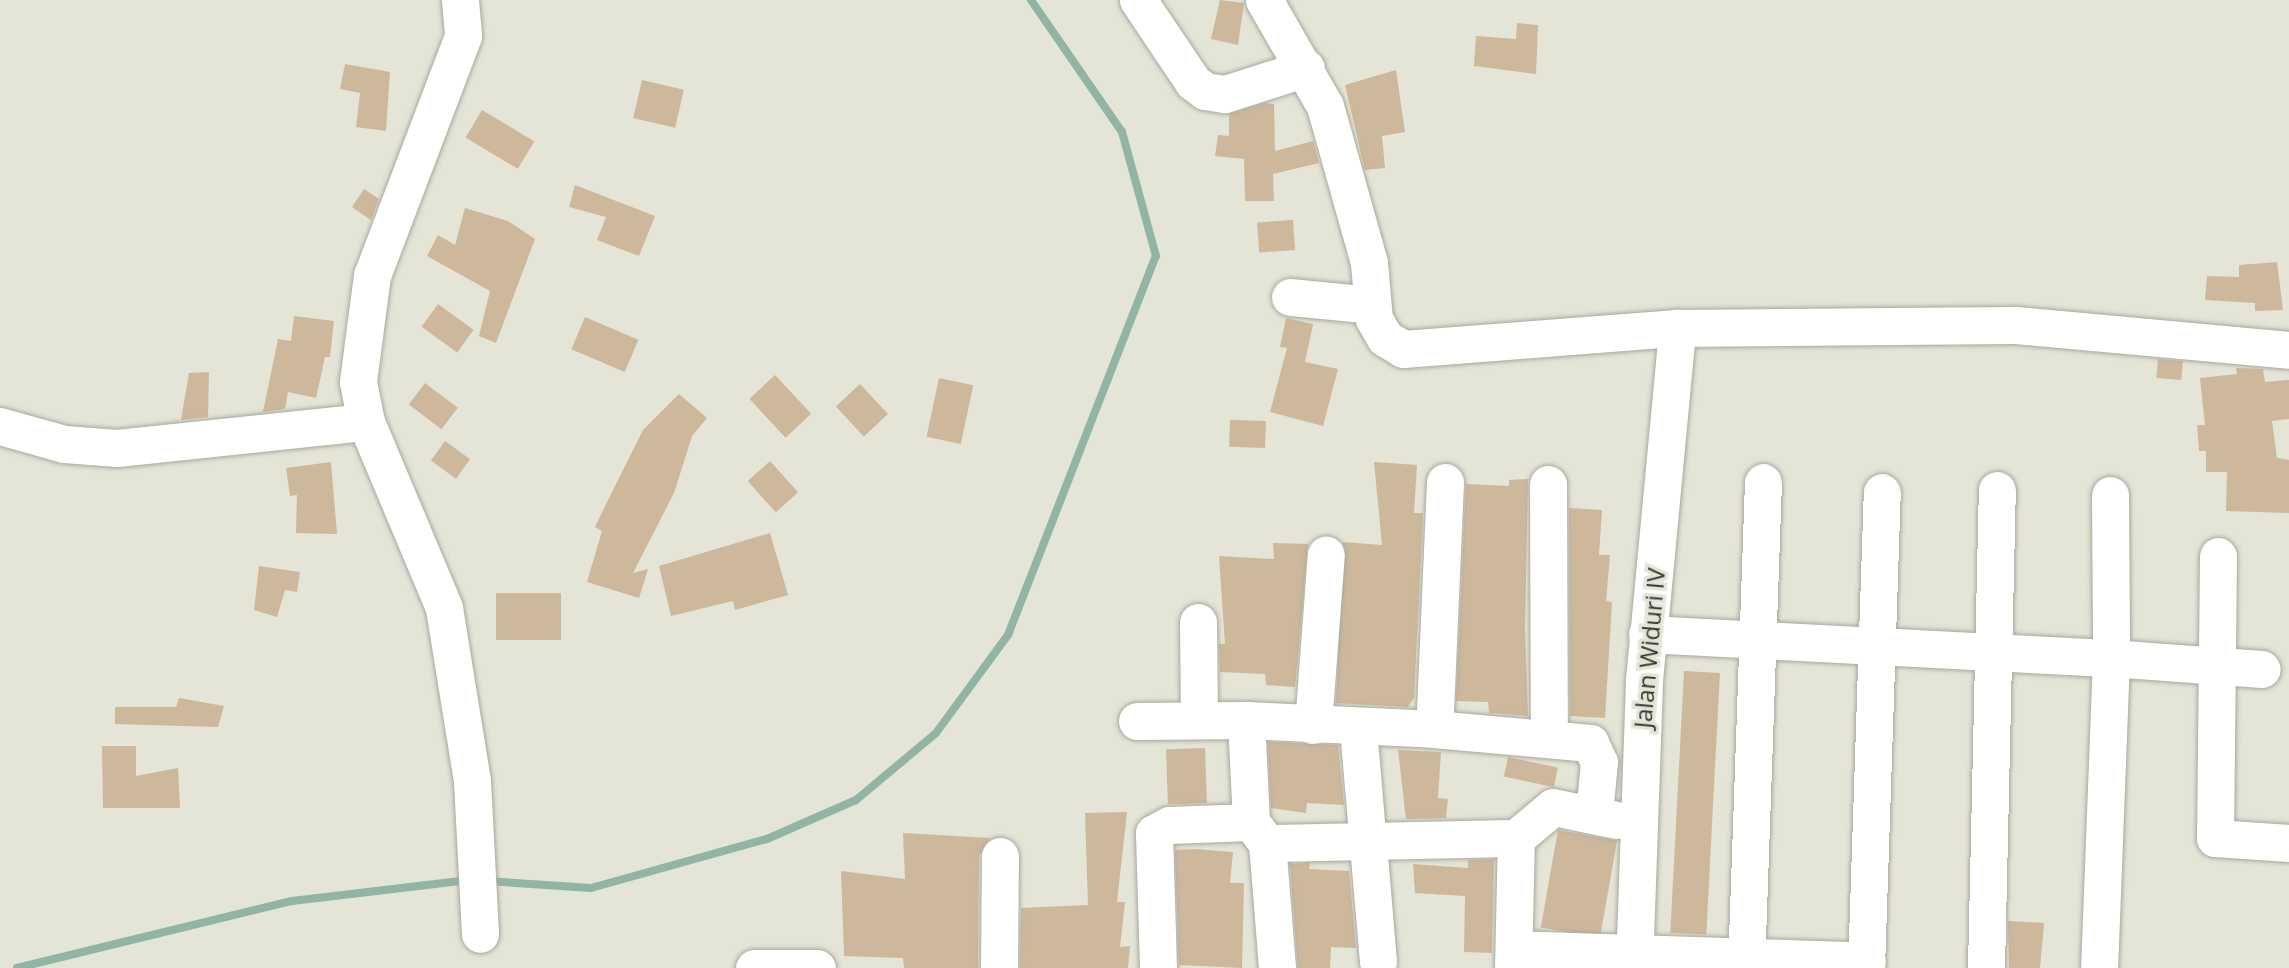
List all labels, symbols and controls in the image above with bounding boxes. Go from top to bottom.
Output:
street label: Jalan Widuri IV [1628,567,1670,729]

